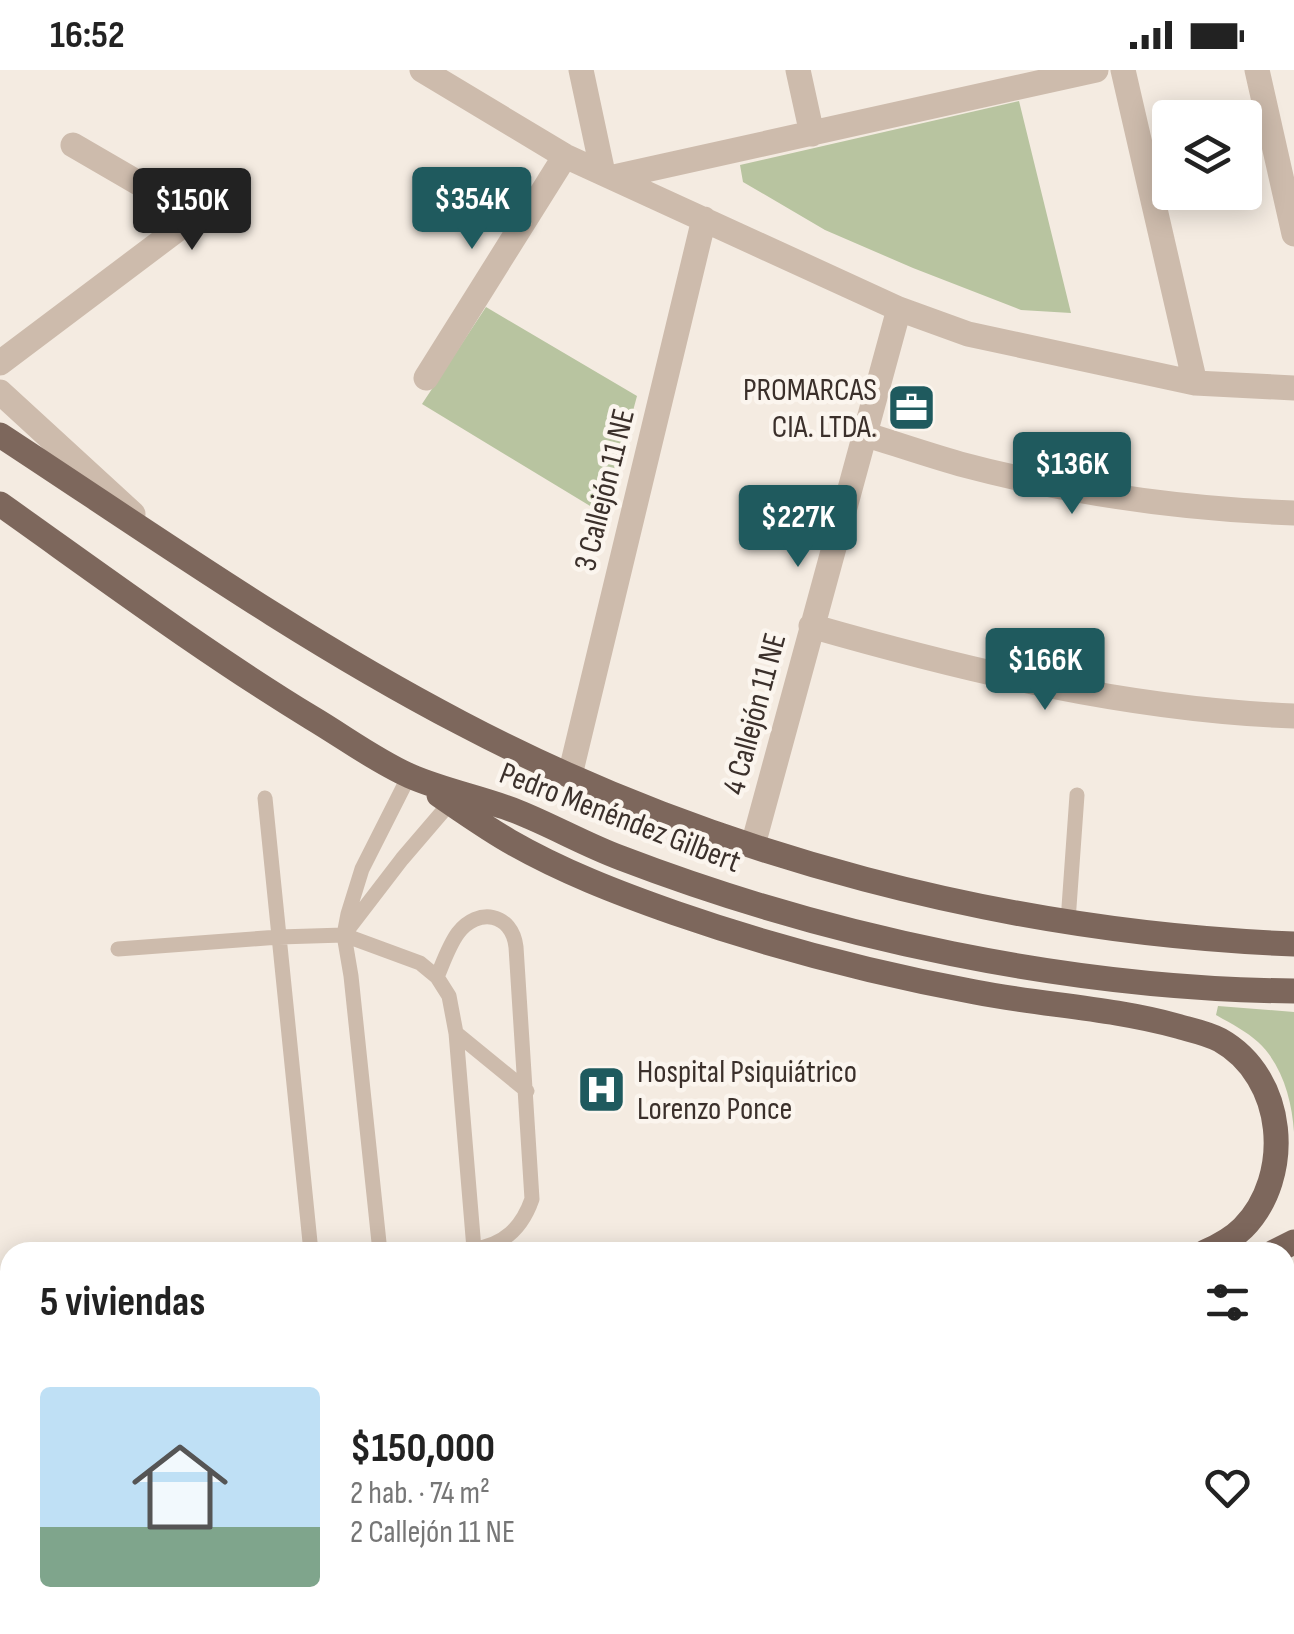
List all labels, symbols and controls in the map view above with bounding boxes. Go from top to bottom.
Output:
text: 16:52 [50,13,125,58]
map controls [1152,100,1262,210]
button: layers [1152,100,1262,210]
pin: $354K [402,167,542,252]
pin: $150K [122,168,262,253]
text: $354K [434,180,510,219]
text: $150K [155,181,229,220]
place label: PROMARCAS CIA. LTDA. [743,371,877,447]
office icon: PROMARCAS CIA. LTDA. [886,382,938,434]
street label: 3 Callejón 11 NE [566,405,644,575]
pin: $136K [1002,432,1142,517]
text: $136K [1035,445,1109,484]
pin: $227K [728,485,868,570]
text: $227K [761,498,835,537]
pin: $166K [975,628,1115,713]
street label: 4 Callejón 11 NE [715,629,795,799]
text: $166K [1008,641,1082,680]
street label: Pedro Menéndez Gilbert [494,754,746,882]
place label: Hospital Psiquiátrico Lorenzo Ponce [637,1053,857,1129]
hospital icon: Hospital Psiquiátrico Lorenzo Ponce [576,1064,628,1116]
icon: filters [1200,1275,1255,1330]
text: 5 viviendas [40,1277,205,1328]
text: $150,000 [350,1423,495,1474]
icon: home [120,1427,240,1547]
icon: heart [1200,1460,1255,1515]
text: 2 hab. · 74 m² [350,1474,490,1513]
text: 2 Callejón 11 NE [350,1513,515,1552]

